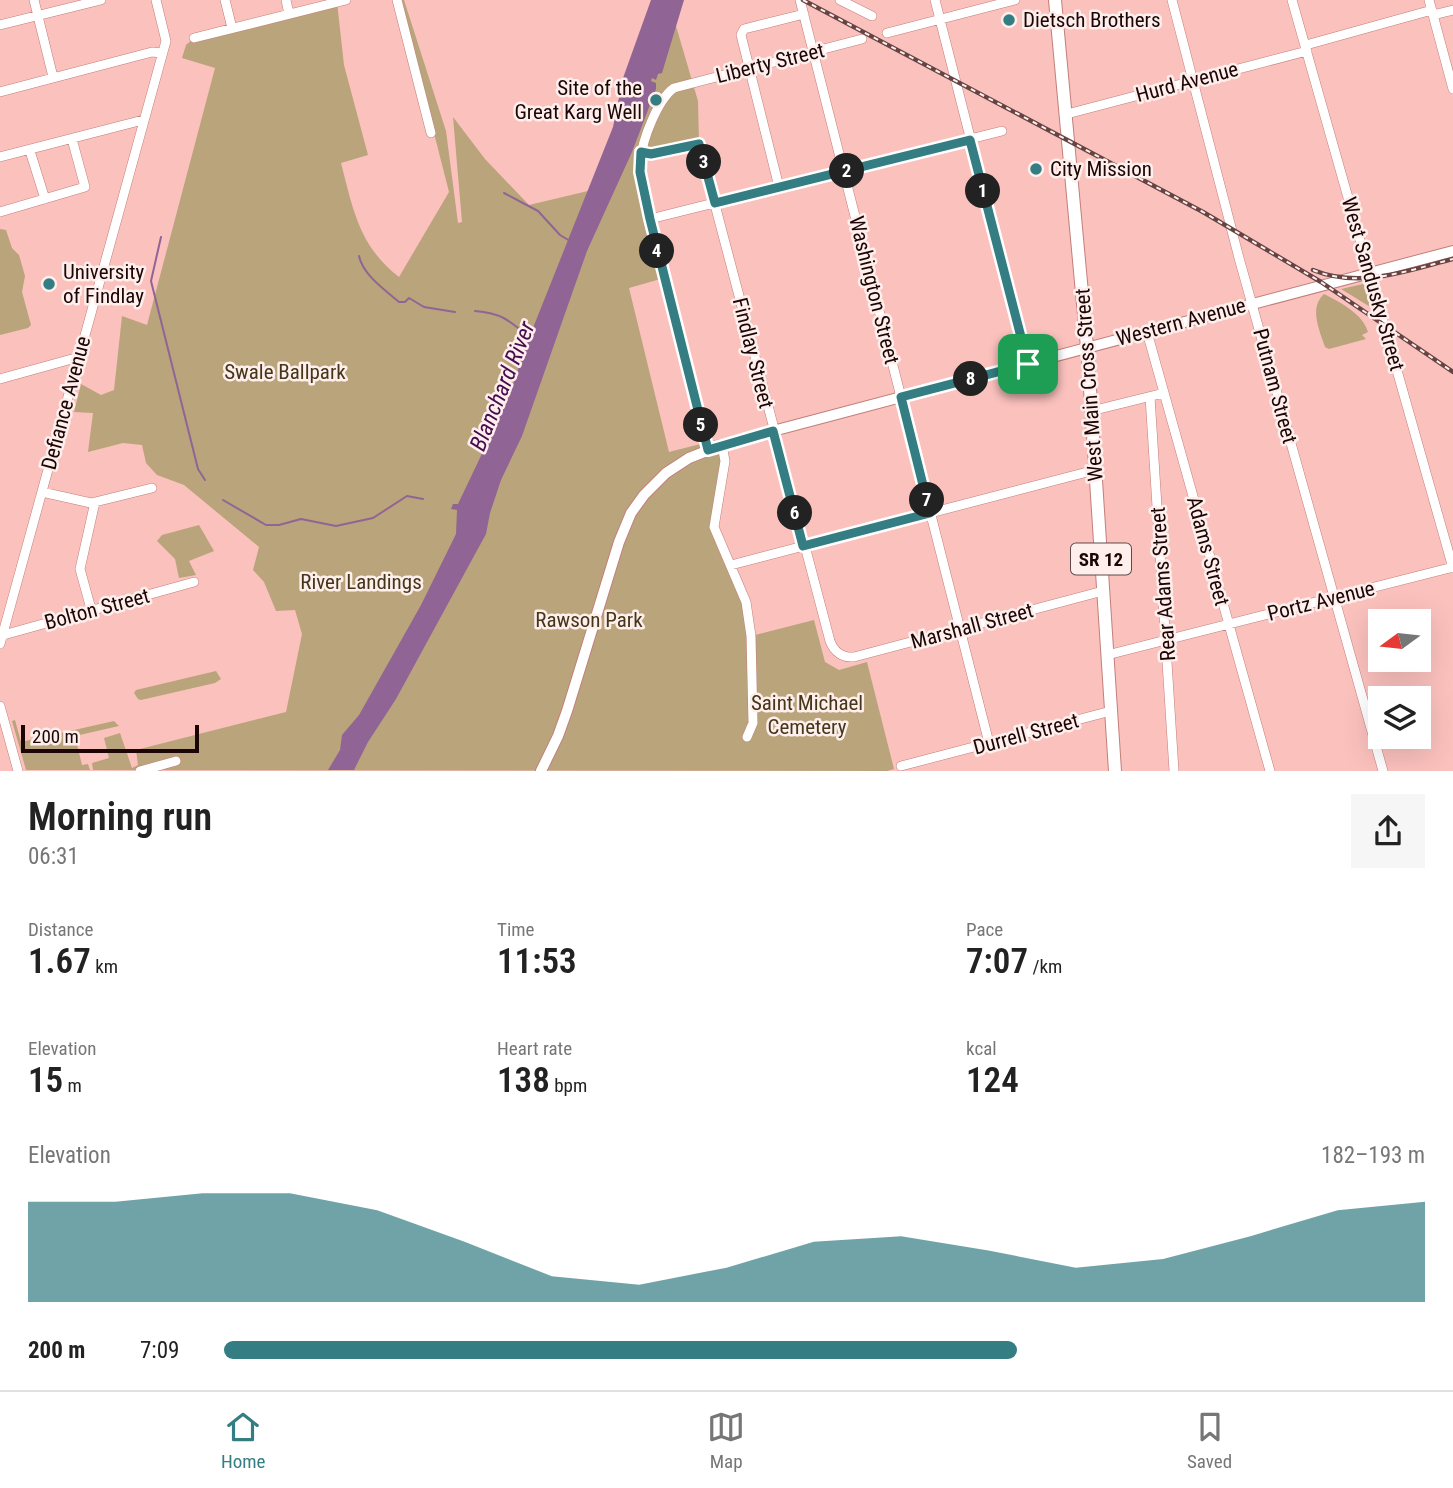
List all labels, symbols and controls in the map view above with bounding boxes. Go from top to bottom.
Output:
place label: Dietsch Brothers [1023,8,1160,32]
marker: Dietsch Brothers [1001,12,1017,28]
street label: Liberty Street [713,38,827,88]
street label: Hurd Avenue [1133,57,1241,107]
place label: Site of the Great Karg Well [514,76,642,124]
marker: Site of the Great Karg Well [648,92,664,108]
pin: 3 [686,144,722,180]
text: 3 [699,150,708,173]
pin: 2 [830,154,864,188]
place label: City Mission [1050,157,1152,181]
text: 2 [842,159,851,182]
marker: City Mission [1028,161,1044,177]
pin: 1 [965,174,1000,208]
text: 1 [978,179,987,202]
street label: West Sandusky Street [1337,194,1409,374]
street label: Washington Street [844,214,904,366]
pin: 4 [640,233,674,268]
text: 4 [652,239,661,262]
place label: University of Findlay [63,260,144,308]
marker: University of Findlay [41,276,57,292]
street label: West Main Cross Street [1070,288,1108,482]
street label: Western Avenue [1114,293,1248,351]
street label: Findlay Street [728,295,778,411]
water label: Blanchard River [464,316,541,455]
street label: Putnam Street [1248,326,1302,446]
street label: Defiance Avenue [37,333,95,472]
pin [998,334,1058,394]
icon: arrive [1009,345,1047,383]
park label: Swale Ballpark [224,360,346,384]
pin: 8 [954,362,988,396]
text: 8 [966,367,975,390]
pin: 5 [684,408,718,442]
text: 5 [696,413,705,436]
pin: 7 [909,482,944,518]
text: 7 [922,488,931,511]
street label: Adams Street [1182,494,1234,608]
pin: 6 [778,496,812,530]
text: 6 [790,501,799,524]
street label: Rear Adams Street [1146,506,1180,662]
road number: SR 12 [1071,544,1131,574]
park label: River Landings [300,570,422,594]
street label: Portz Avenue [1265,576,1377,626]
street label: Bolton Street [42,583,152,635]
street label: Marshall Street [908,598,1036,654]
park label: Rawson Park [535,608,643,632]
north arrow [1368,609,1432,672]
map controls [1368,609,1431,749]
button: layers [1368,686,1431,749]
park label: Saint Michael Cemetery [751,691,863,739]
street label: Durrell Street [971,708,1081,760]
scale bar [21,722,200,753]
text: 200 m [32,725,79,748]
button: share [1351,794,1425,868]
text: Morning run [28,795,212,839]
text: 06:31 [28,843,79,870]
text: Distance [28,918,93,941]
text: Time [497,918,534,941]
text: Pace [966,918,1003,941]
text: 1.67 [28,941,91,982]
text: 11:53 [497,941,577,982]
text: 7:07 [966,941,1028,982]
text: km [91,955,118,978]
text: /km [1028,955,1062,978]
text: Elevation [28,1037,96,1060]
text: Heart rate [497,1037,572,1060]
text: kcal [966,1037,997,1060]
text: 15 [28,1060,63,1101]
text: 138 [497,1060,550,1101]
text: 124 [966,1060,1019,1101]
text: m [63,1074,82,1097]
text: bpm [550,1074,587,1097]
text: Elevation [28,1142,111,1169]
text: 182–193 m [1321,1142,1425,1169]
text: 200 m [28,1337,85,1364]
text: 7:09 [140,1337,179,1364]
tab: Home [221,1408,265,1473]
tab: Map [707,1408,745,1473]
tab: Saved [1187,1408,1232,1473]

